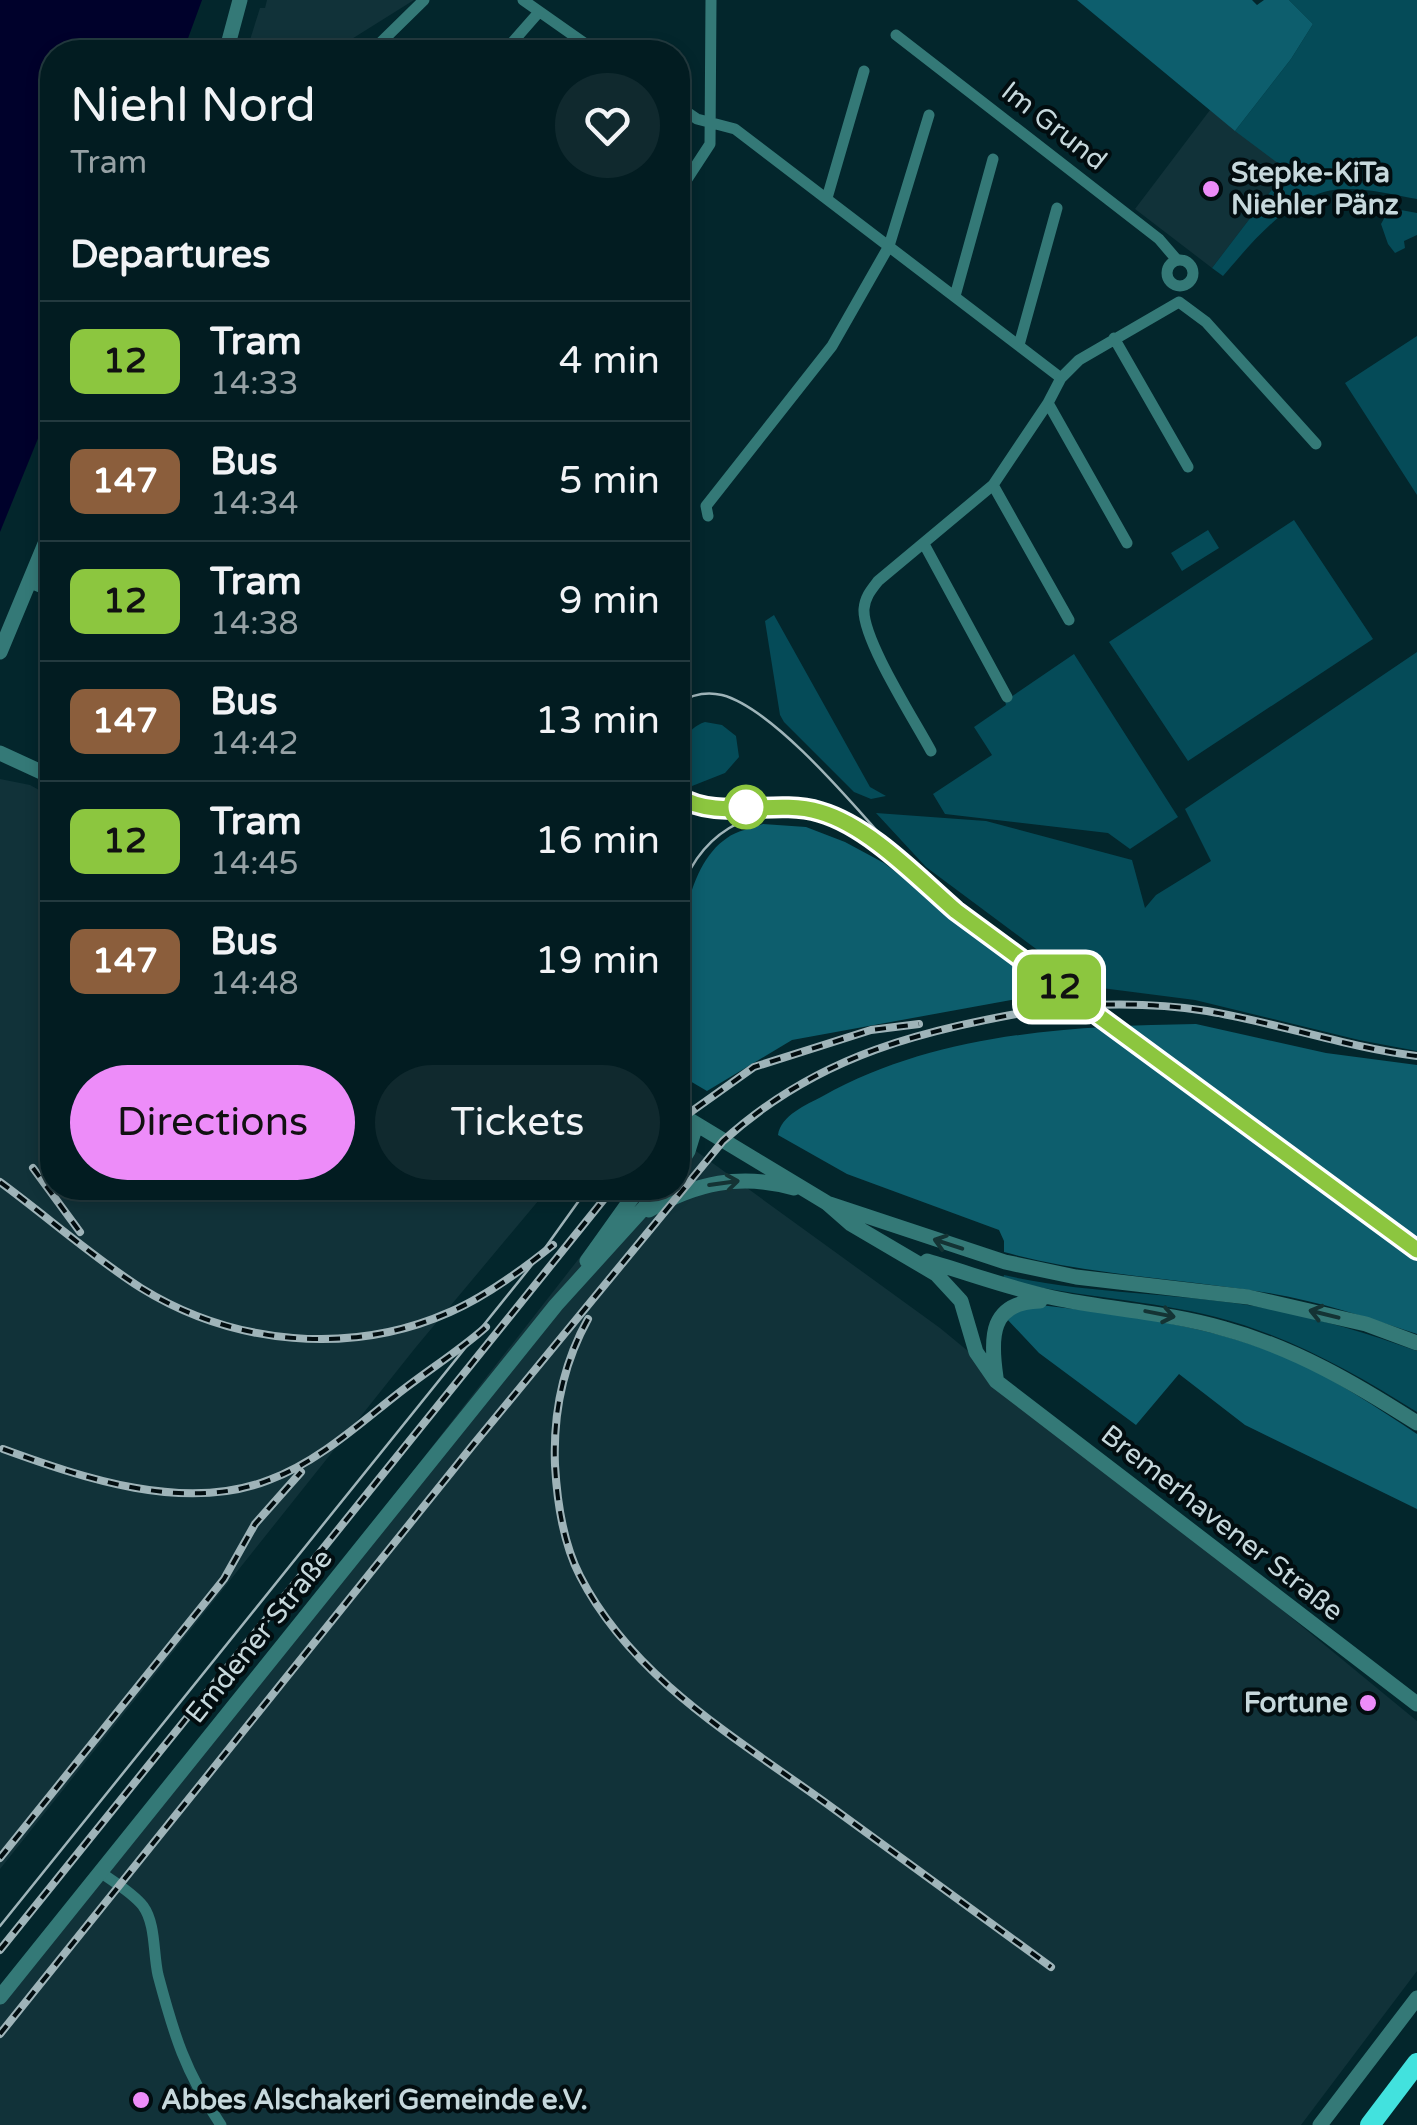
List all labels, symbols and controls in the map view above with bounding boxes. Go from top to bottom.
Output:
button: heart [555,73,660,178]
street label: Im Grund [995,74,1113,178]
text: Niehl Nord [70,77,316,135]
text: Tram [70,144,147,182]
place label: Stepke-KiTa Niehler Pänz [1231,156,1399,222]
marker: Stepke-KiTa Niehler Pänz [1200,178,1222,200]
text: Departures [70,232,271,278]
text: Tram [210,319,302,365]
text: 4 min [559,338,660,384]
text: 12 [103,340,147,382]
text: 14:33 [210,365,299,403]
text: Bus [210,439,277,485]
text: 5 min [559,458,660,504]
text: 147 [92,460,158,502]
text: 14:34 [210,485,299,523]
text: Tram [210,559,302,605]
text: 9 min [559,578,660,624]
text: 12 [103,580,147,622]
text: 14:38 [210,605,299,643]
text: Bus [210,679,277,725]
text: 13 min [535,698,660,744]
text: 147 [92,700,158,742]
text: 14:42 [210,725,299,763]
unlabelled marker [725,786,767,828]
text: Tram [210,799,302,845]
text: 16 min [535,818,660,864]
text: 12 [103,820,147,862]
text: 14:45 [210,845,299,883]
text: Bus [210,919,277,965]
text: 19 min [535,938,660,984]
text: 147 [92,940,158,982]
line badge: 12 [1014,954,1104,1020]
text: 14:48 [210,965,299,1003]
text: 12 [1037,966,1081,1008]
button: Directions [70,1065,355,1180]
button: Tickets [375,1065,660,1180]
one-way arrow [707,1173,740,1191]
one-way arrow [932,1233,964,1251]
one-way arrow [1309,1303,1340,1322]
one-way arrow [1143,1305,1175,1324]
street label: Bremerhavener Straße [1094,1418,1350,1628]
street label: Emdener Straße [178,1542,340,1730]
place label: Fortune [1244,1686,1348,1720]
marker: Fortune [1357,1692,1379,1714]
place label: Abbes Alschakeri Gemeinde e.V. [161,2083,588,2117]
marker: Abbes Alschakeri Gemeinde e.V. [130,2089,152,2111]

